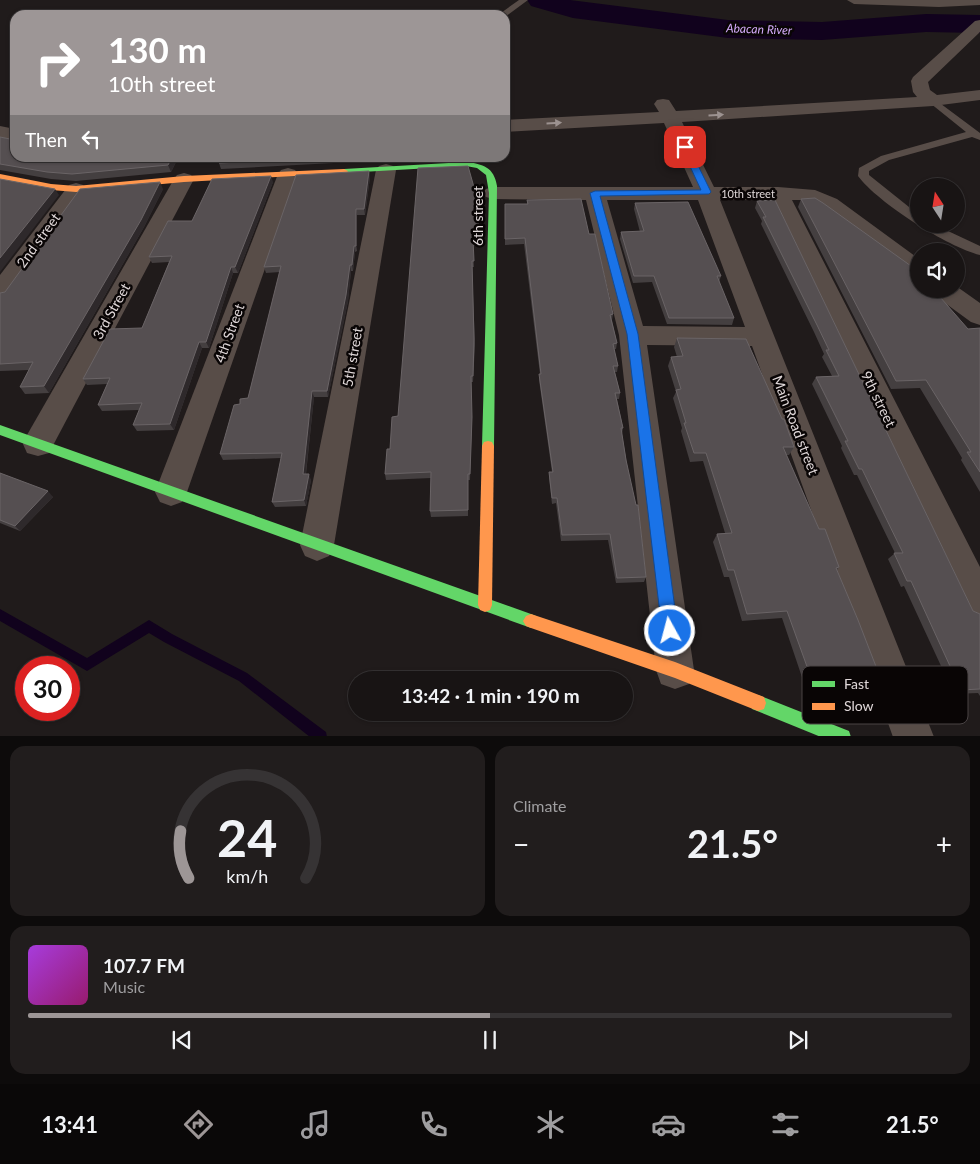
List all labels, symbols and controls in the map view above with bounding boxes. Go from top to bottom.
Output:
water label: Abacan River [725,20,793,38]
text: 130 m [108,28,207,70]
icon: right [25,30,90,95]
text: 10th street [108,70,215,97]
one-way arrow [708,110,724,118]
one-way arrow [546,119,562,127]
icon: left [77,125,105,153]
pin [664,126,706,168]
text: Then [25,128,67,151]
icon: arrive [671,133,699,161]
north arrow [910,178,965,232]
map controls [910,178,965,298]
street label: 6th street [469,186,486,246]
street label: 10th street [721,187,775,200]
street label: 2nd street [13,210,63,270]
button: sound [910,243,965,298]
street label: 3rd Street [89,280,133,342]
street label: 4th Street [211,301,247,365]
street label: 5th street [338,326,366,388]
street label: 9th street [858,368,900,430]
street label: Main Road street [769,373,823,477]
position arrow [643,604,695,656]
speed limit sign: 30 [15,656,80,721]
legend [802,666,968,724]
text: Fast [844,675,869,692]
text: 13:42 · 1 min · 190 m [401,684,580,707]
text: Slow [844,697,874,714]
text: Climate [513,796,566,815]
text: 24 [217,806,278,868]
text: 21.5° [687,820,778,866]
text: − [513,827,529,861]
text: + [936,827,952,861]
text: km/h [227,865,268,887]
text: 107.7 FM [103,954,185,977]
text: Music [103,977,145,996]
icon: previous [168,1026,196,1054]
icon: pause [476,1026,504,1054]
icon: next [784,1026,812,1054]
icon: directions [181,1107,216,1142]
icon: music [298,1107,333,1142]
icon: phone [416,1107,451,1142]
icon: climate [533,1107,568,1142]
icon: car [651,1107,686,1142]
icon: filters [768,1107,803,1142]
text: 13:41 [41,1111,98,1138]
text: 21.5° [886,1111,939,1138]

